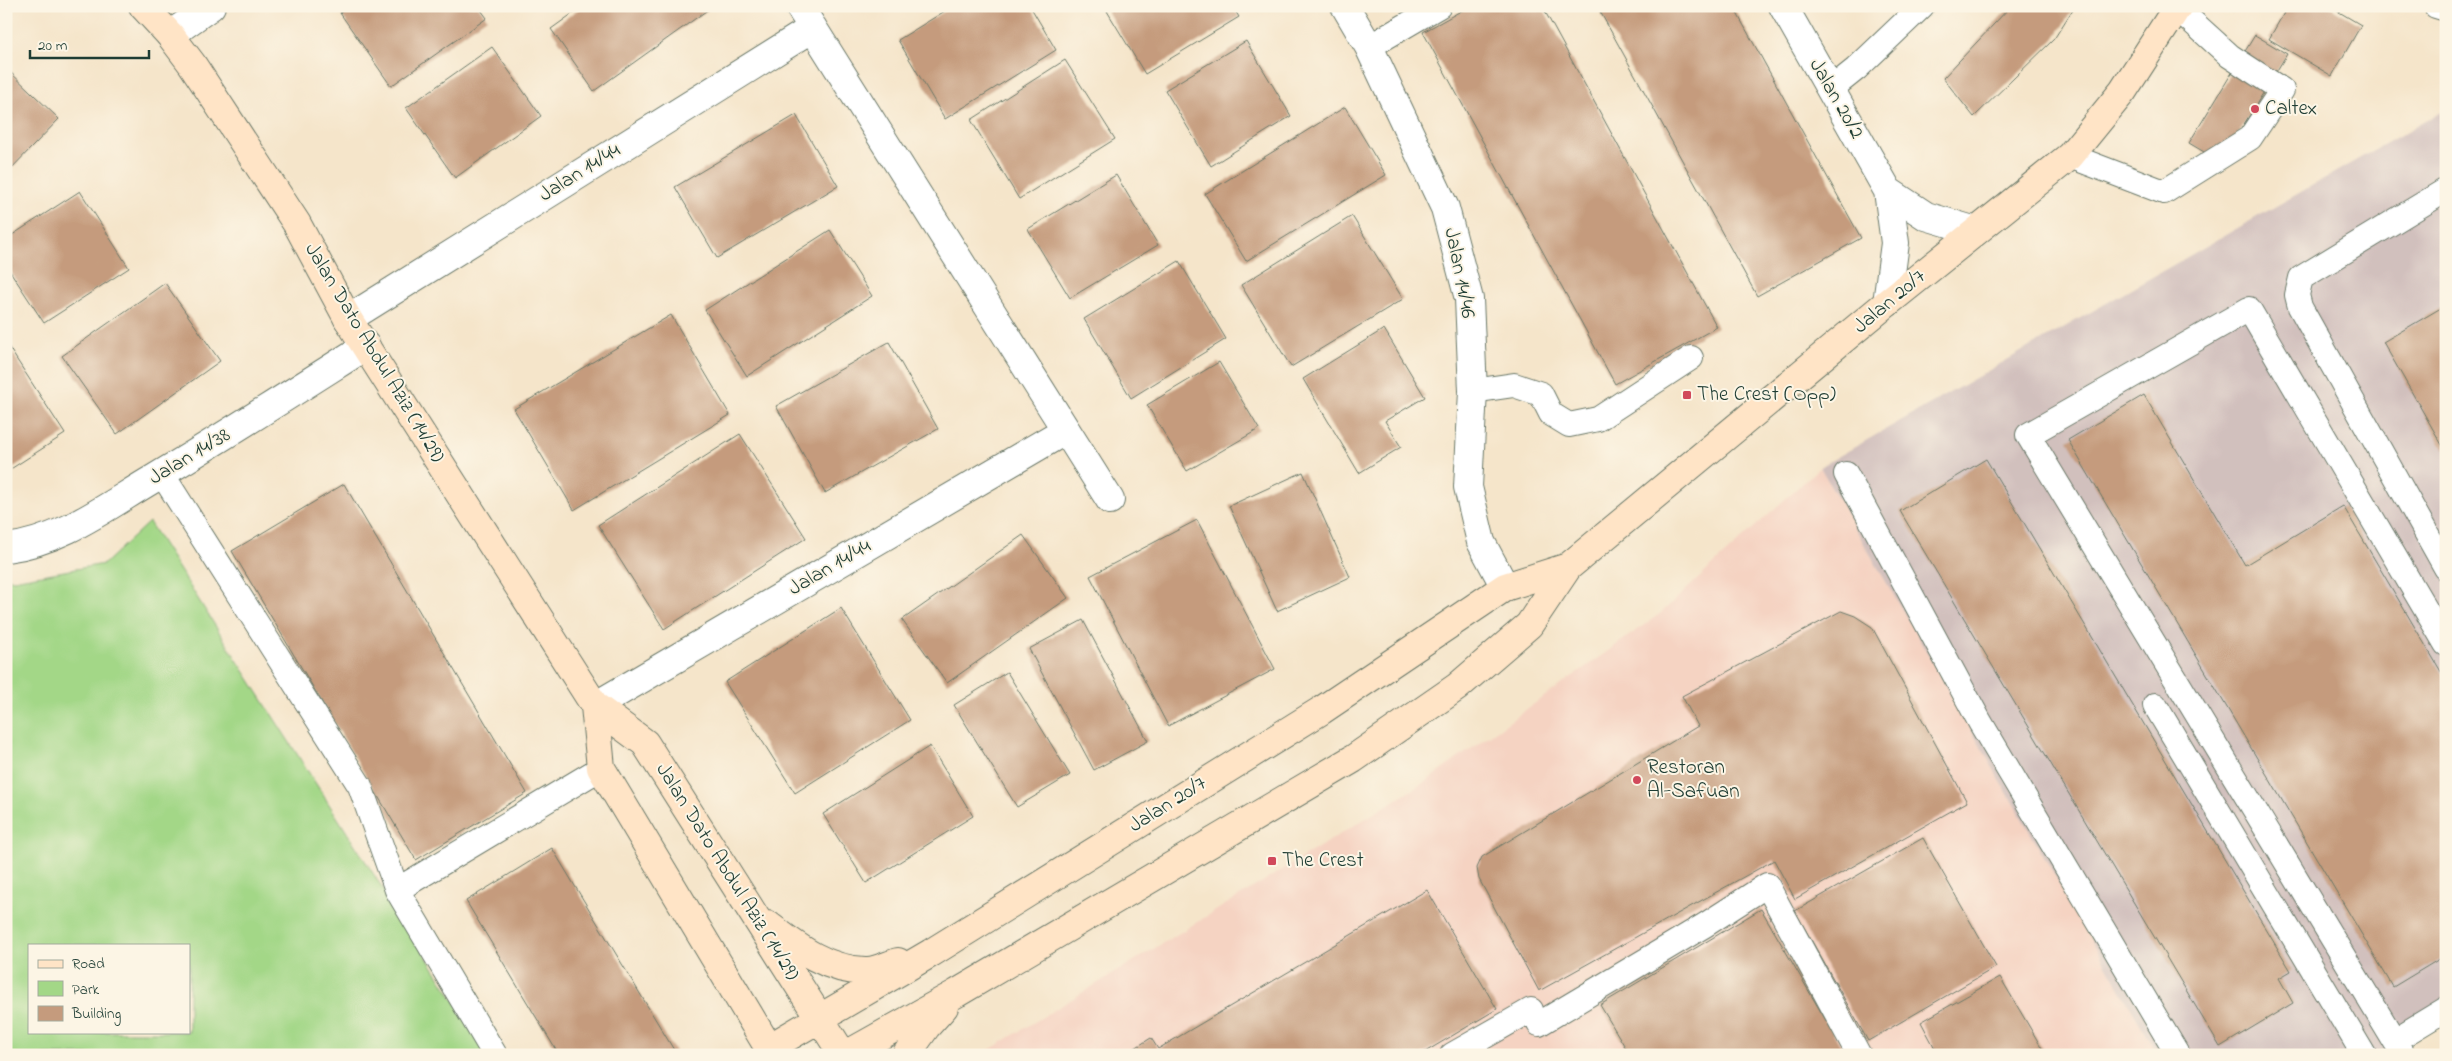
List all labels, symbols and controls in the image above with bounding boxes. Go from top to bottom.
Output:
scale bar [30,28,149,60]
text: 20 m [38,35,68,57]
street label: Jalan 20/2 [1801,53,1871,145]
place label: Caltex [2265,94,2317,124]
marker: Caltex [2249,103,2261,115]
street label: Jalan 14/44 [533,136,627,210]
street label: Jalan 14/46 [1436,225,1482,321]
street label: Jalan Dato Abdul Aziz (14/29) [296,237,452,469]
street label: Jalan 20/7 [1847,262,1933,341]
place label: The Crest (Opp) [1697,380,1836,410]
marker: The Crest (Opp) [1681,389,1693,401]
street label: Jalan 14/38 [144,421,237,493]
street label: Jalan 14/44 [783,532,877,604]
place label: Restoran Al-Safuan [1647,753,1740,807]
street label: Jalan Dato Abdul Aziz (14/29) [648,757,806,987]
street label: Jalan 20/7 [1123,769,1213,841]
marker: Restoran Al-Safuan [1631,774,1643,786]
place label: The Crest [1282,846,1364,876]
marker: The Crest [1266,855,1278,867]
legend [28,944,190,1034]
text: Road [72,953,105,975]
text: Park [72,979,100,1001]
text: Building [71,1003,121,1026]

